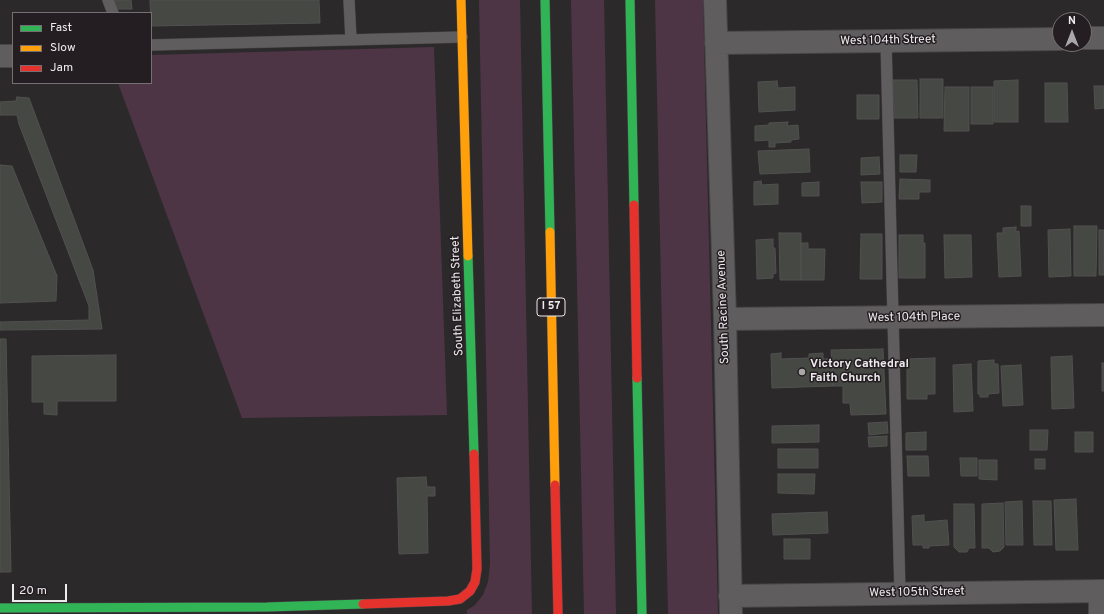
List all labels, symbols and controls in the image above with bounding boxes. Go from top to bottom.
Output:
legend [12,12,152,84]
north arrow [1052,12,1092,52]
text: N [1068,14,1076,28]
text: Fast [50,20,72,36]
street label: West 104th Street [840,33,936,49]
text: Slow [50,40,76,56]
text: Jam [50,60,73,76]
street label: South Elizabeth Street [449,236,467,356]
street label: South Racine Avenue [715,250,733,364]
road number: I 57 [537,298,565,316]
street label: West 104th Place [868,310,960,326]
place label: Victory Cathedral Faith Church [810,358,909,386]
marker: Victory Cathedral Faith Church [797,367,807,377]
scale bar [14,576,69,602]
text: 20 m [19,583,47,599]
street label: West 105th Street [869,585,965,601]

